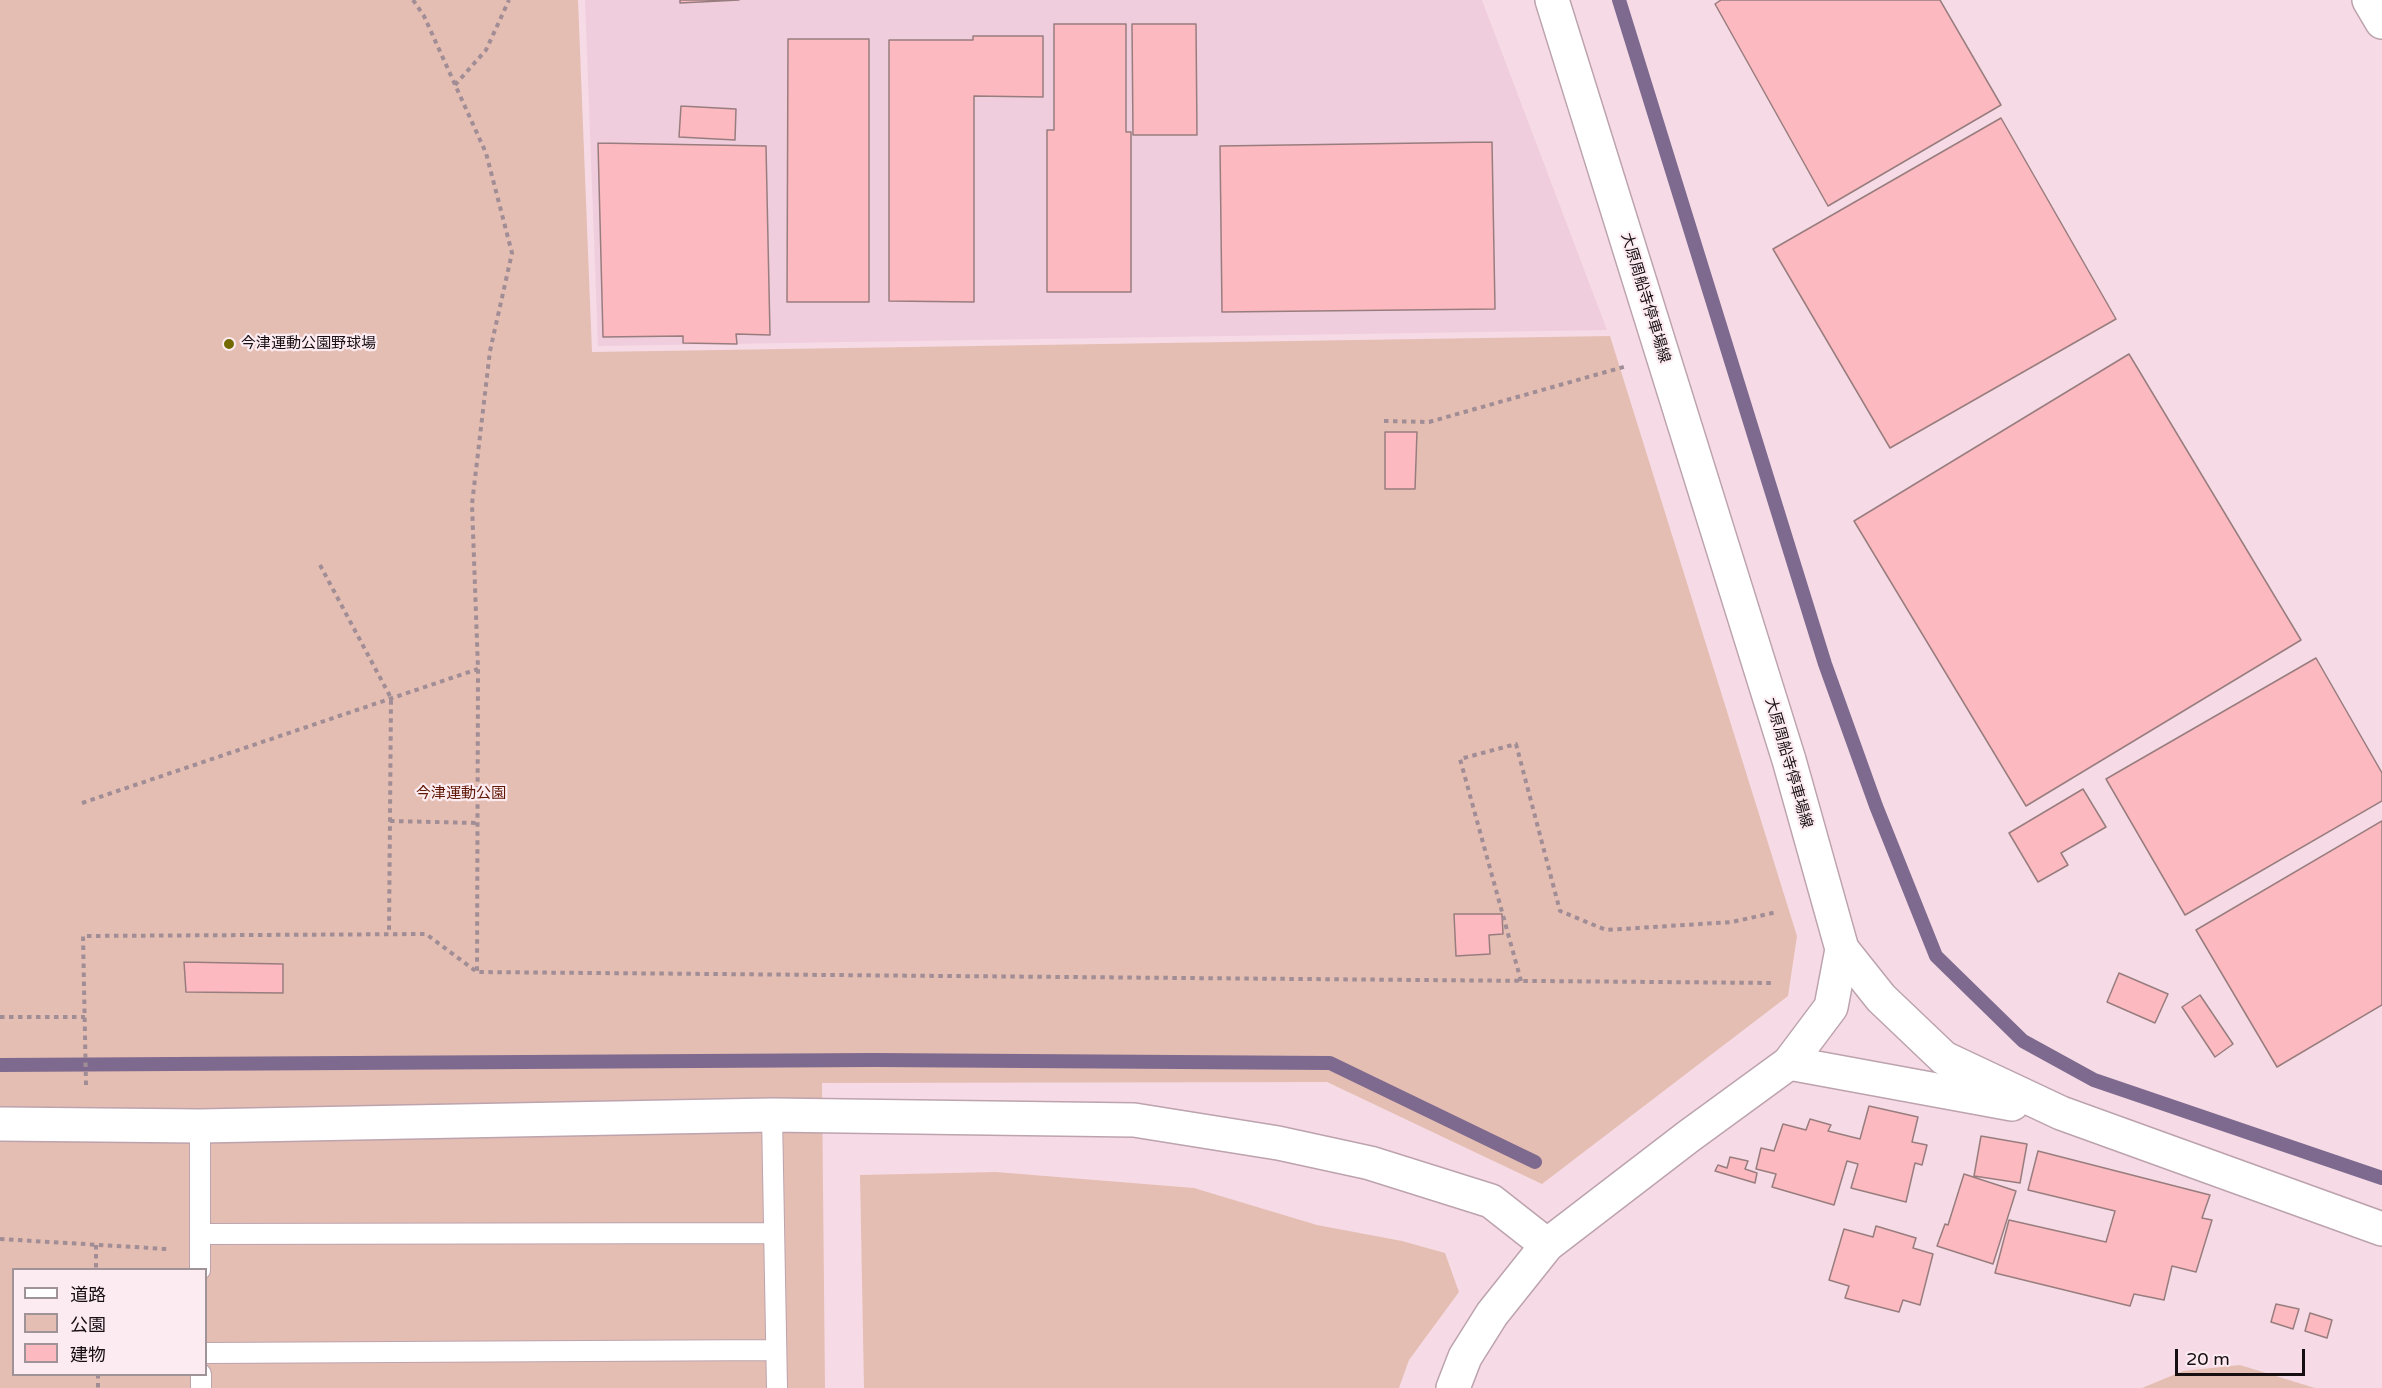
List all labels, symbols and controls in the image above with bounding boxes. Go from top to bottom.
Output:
street label: 大原周船寺停車場線 [1617,231,1673,365]
place label: 今津運動公園野球場 [241,335,376,353]
marker: 今津運動公園野球場 [222,337,236,351]
street label: 大原周船寺停車場線 [1761,696,1815,830]
park label: 今津運動公園 [416,785,506,803]
legend [12,1268,207,1376]
text: 道路 [70,1284,106,1306]
text: 公園 [70,1314,106,1336]
scale bar [2178,1337,2308,1375]
text: 建物 [70,1344,106,1366]
text: 20 m [2186,1348,2230,1370]

